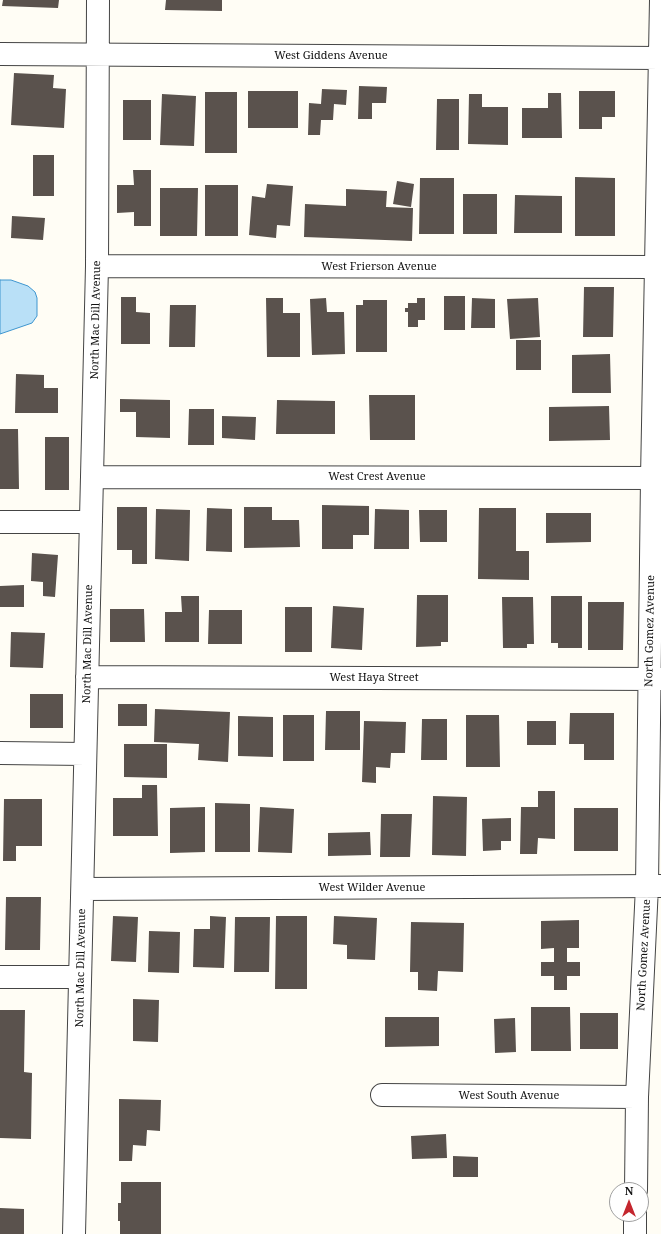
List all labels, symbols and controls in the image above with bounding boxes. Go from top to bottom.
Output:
street label: West Giddens Avenue [274,49,388,63]
street label: North Mac Dill Avenue [88,260,104,380]
street label: West Frierson Avenue [321,260,437,274]
street label: West Crest Avenue [328,470,426,484]
street label: North Gomez Avenue [642,575,658,687]
street label: North Mac Dill Avenue [80,584,96,704]
street label: West Haya Street [329,671,419,685]
street label: West Wilder Avenue [319,881,425,895]
street label: North Gomez Avenue [634,899,654,1011]
street label: North Mac Dill Avenue [73,908,89,1028]
street label: West South Avenue [459,1089,559,1103]
north arrow [609,1182,649,1222]
text: N [625,1183,633,1198]

